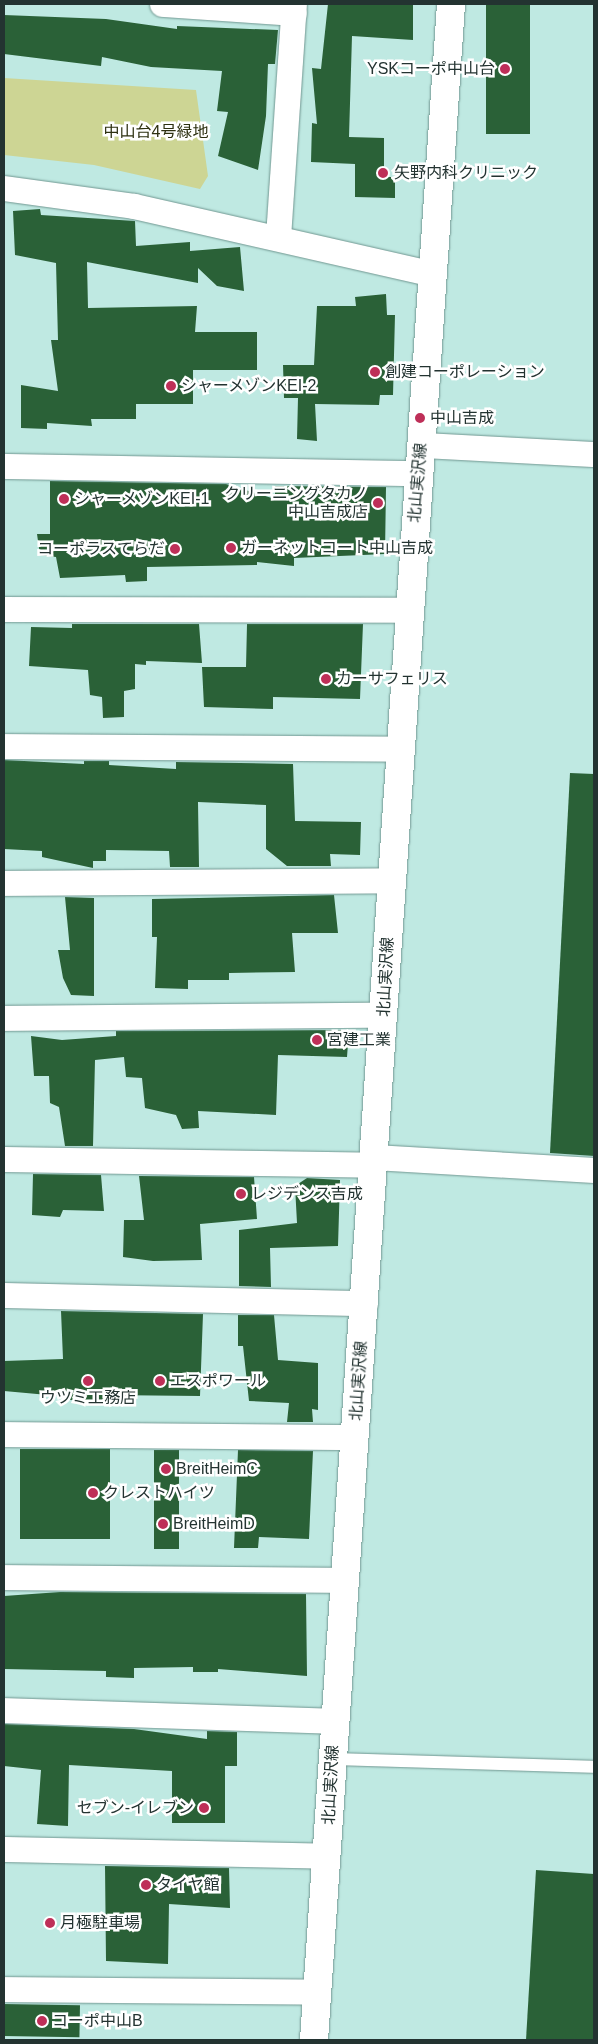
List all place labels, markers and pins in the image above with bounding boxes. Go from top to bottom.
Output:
place label: YSKコーポ中山台 [367,59,495,79]
marker: YSKコーポ中山台 [499,63,511,75]
place label: 矢野内科クリニック [394,163,538,183]
marker: 矢野内科クリニック [376,166,390,180]
place label: 創建コーポレーション [385,362,545,382]
marker: 創建コーポレーション [369,366,381,378]
place label: シャーメゾンKEI-2 [181,376,317,396]
marker: シャーメゾンKEI-2 [165,380,177,392]
place label: 中山吉成 [430,408,494,428]
marker: 中山吉成 [414,412,426,424]
place label: クリーニングタカノ 中山吉成店 [224,484,368,522]
place label: シャーメゾンKEI-1 [74,489,210,509]
marker: シャーメゾンKEI-1 [58,493,70,505]
marker: クリーニングタカノ 中山吉成店 [372,497,384,509]
place label: ガーネットコート中山吉成 [241,538,433,558]
place label: コーポラスてらだ [37,539,165,559]
marker: ガーネットコート中山吉成 [225,542,237,554]
marker: コーポラスてらだ [169,543,181,555]
place label: カーサフェリス [336,669,448,689]
marker: カーサフェリス [320,673,332,685]
place label: 宮建工業 [327,1030,391,1050]
marker: 宮建工業 [311,1034,323,1046]
place label: レジデンス吉成 [251,1184,363,1204]
marker: レジデンス吉成 [235,1188,247,1200]
place label: エスポワール [170,1371,266,1391]
marker: ウツミ工務店 [82,1375,94,1387]
marker: エスポワール [154,1375,166,1387]
place label: ウツミ工務店 [40,1388,136,1408]
place label: BreitHeimC [176,1459,258,1479]
marker: BreitHeimC [160,1463,172,1475]
place label: クレストハイツ [103,1483,215,1503]
marker: クレストハイツ [87,1487,99,1499]
place label: BreitHeimD [173,1514,255,1534]
marker: BreitHeimD [157,1518,169,1530]
place label: セブン-イレブン [77,1798,194,1818]
marker: セブン-イレブン [198,1802,210,1814]
place label: タイヤ館 [156,1875,220,1895]
marker: タイヤ館 [140,1879,152,1891]
place label: 月極駐車場 [60,1913,140,1933]
marker: 月極駐車場 [44,1917,56,1929]
place label: コーポ中山B [52,2011,143,2031]
marker: コーポ中山B [36,2015,48,2027]

